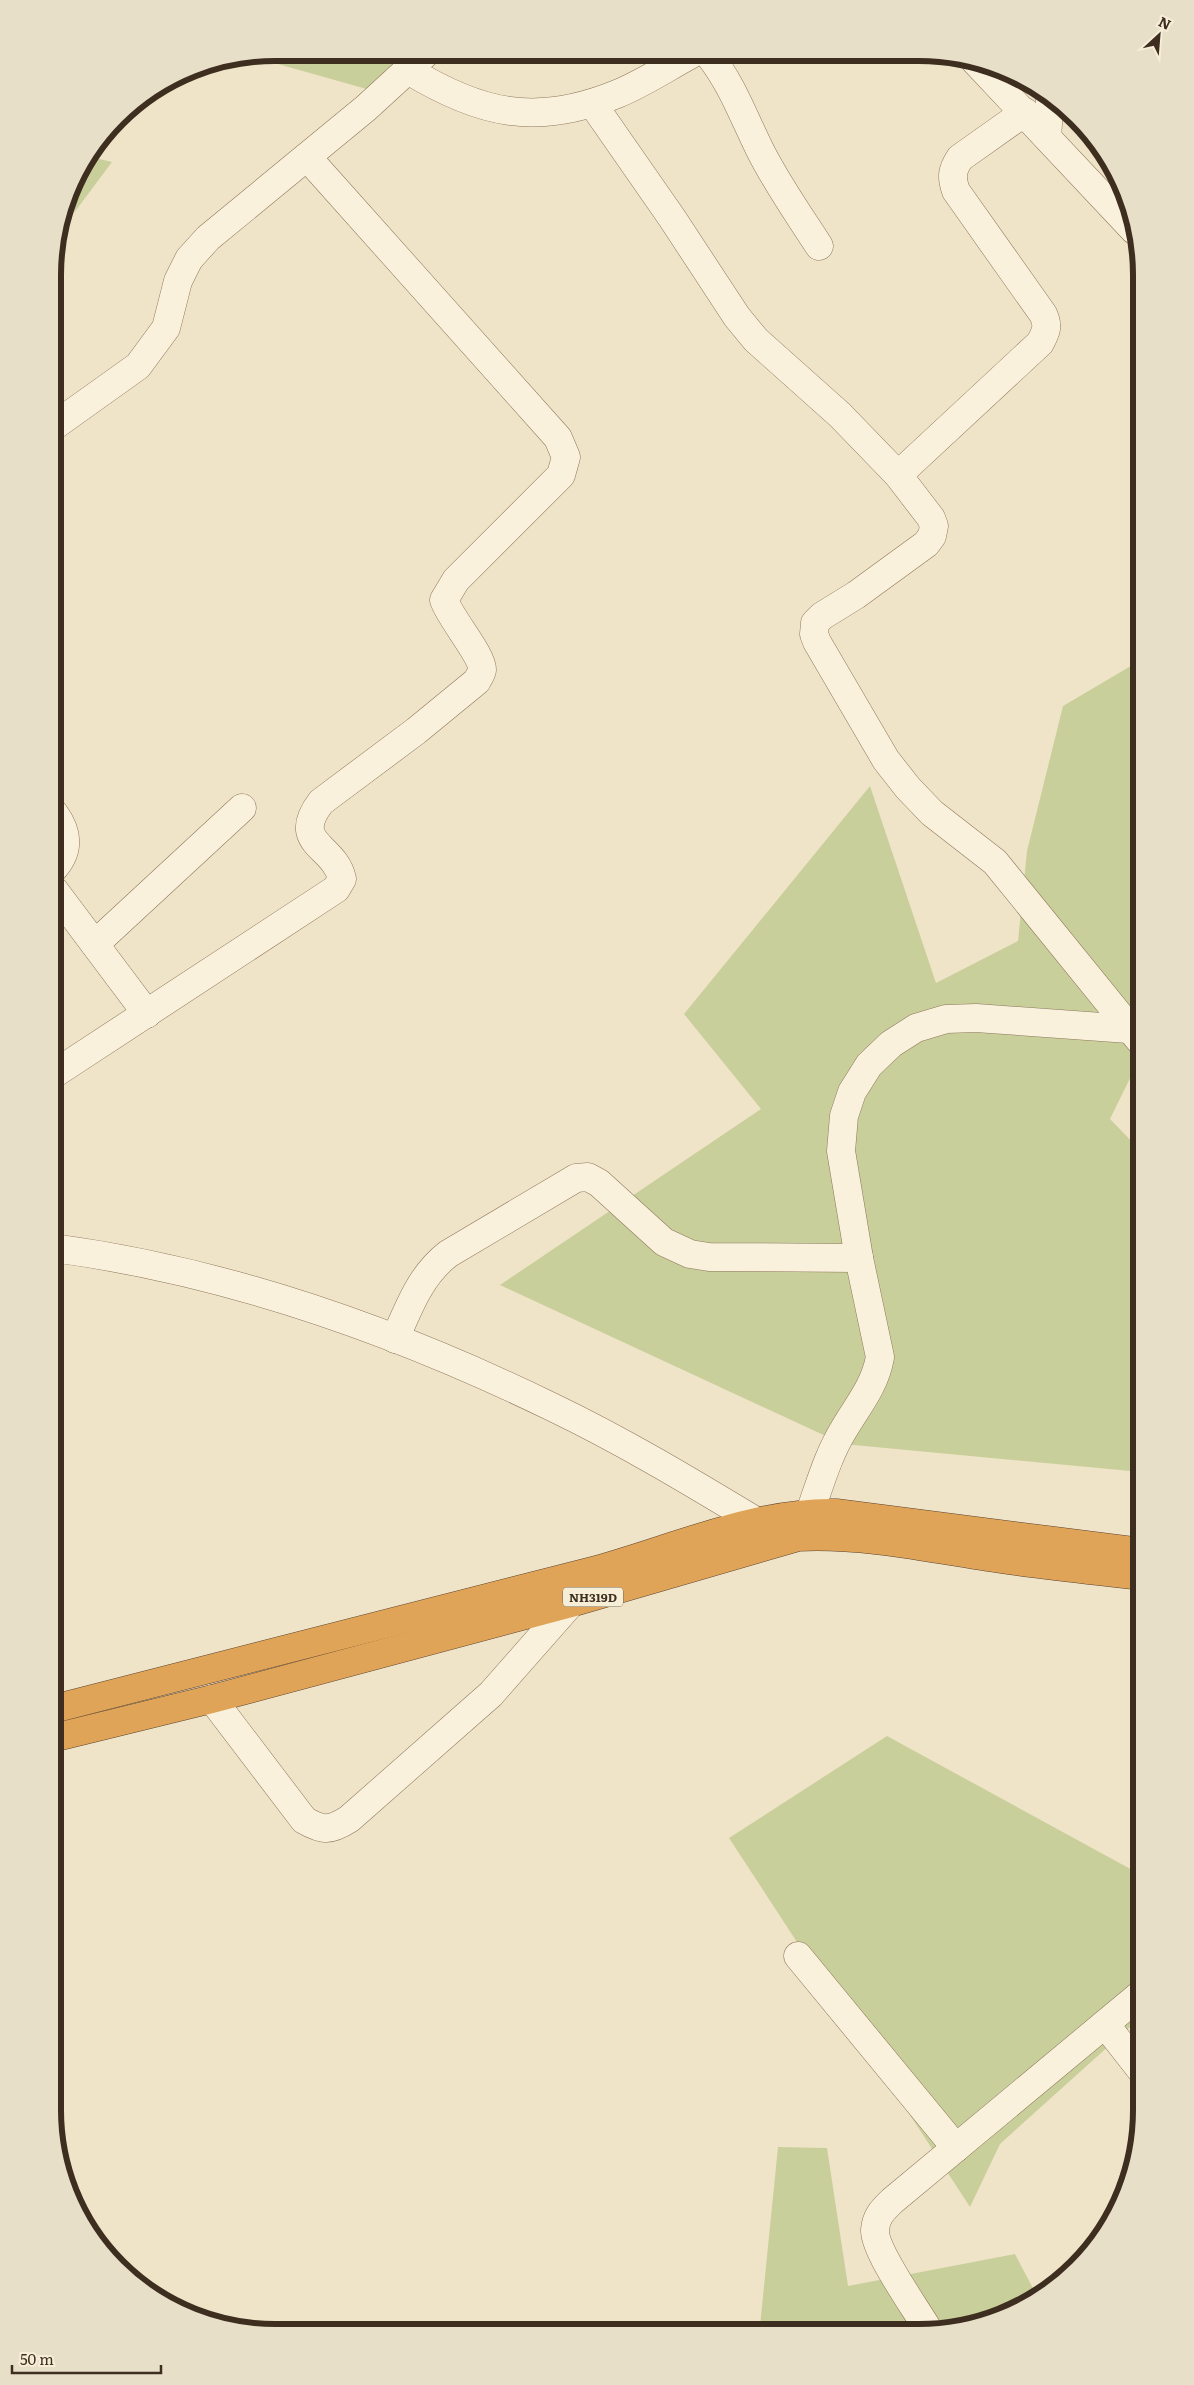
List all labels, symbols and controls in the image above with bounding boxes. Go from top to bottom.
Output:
north arrow [1134,10,1184,60]
text: N [1155,11,1175,34]
road number: NH319D [563,1588,623,1606]
scale bar [12,2342,161,2374]
text: 50 m [20,2347,54,2370]

